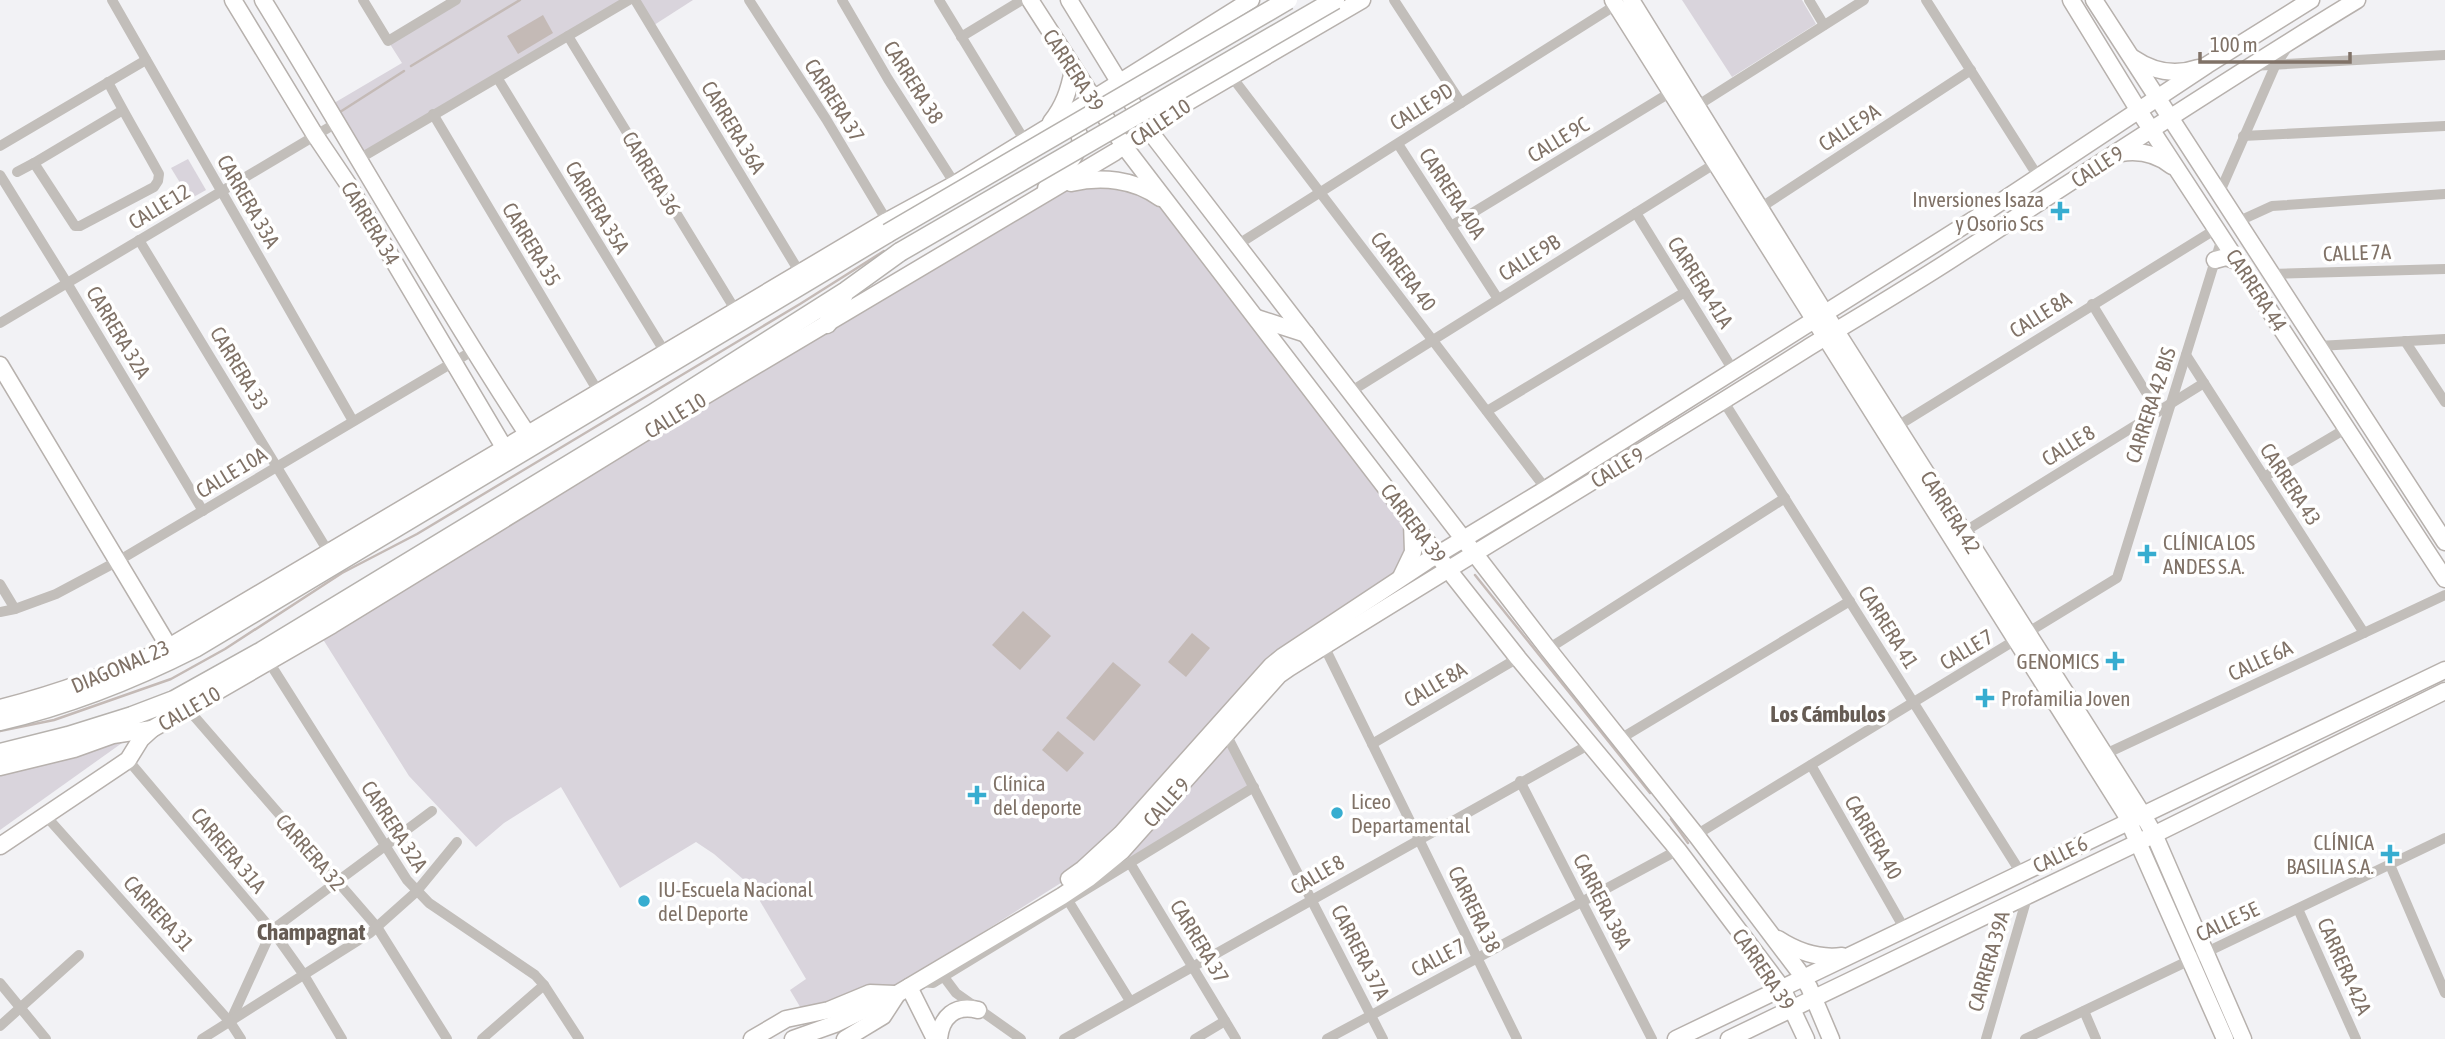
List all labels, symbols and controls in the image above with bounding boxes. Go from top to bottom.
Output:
scale bar [2200,21,2350,65]
street label: CARRERA 39 [1039,24,1109,116]
text: 100 m [2210,32,2258,56]
street label: CARRERA 38 [879,36,949,128]
street label: CARRERA 37 [800,54,870,146]
street label: CARRERA 36A [697,77,771,178]
street label: CALLE 9D [1385,77,1457,135]
street label: CALLE 10 [1125,93,1195,151]
street label: CALLE 9A [1814,98,1885,156]
street label: CALLE 9C [1523,111,1593,167]
street label: CARRERA 36 [618,127,686,219]
street label: CALLE 9 [2066,140,2128,192]
street label: CARRERA 40A [1415,143,1492,243]
street label: CARRERA 33A [213,150,286,252]
street label: CARRERA 35A [561,157,635,258]
street label: CARRERA 34 [337,177,405,269]
street label: CALLE 12 [124,178,194,234]
place label: Inversiones Isaza y Osorio Scs [1912,187,2044,235]
street label: CARRERA 35 [498,198,566,290]
marker: Inversiones Isaza y Osorio Scs [2050,201,2070,221]
street label: CARRERA 40 [1366,227,1442,315]
street label: CALLE 9B [1494,229,1564,285]
street label: CARRERA 41A [1663,232,1739,333]
street label: CALLE 7A [2323,239,2392,265]
street label: CARRERA 44 [2222,244,2292,336]
street label: CARRERA 32A [82,282,156,383]
street label: CALLE 8A [2005,285,2076,342]
street label: CARRERA 33 [206,322,274,414]
street label: CARRERA 42 BIS [2120,344,2180,466]
street label: CALLE 10 [640,387,710,443]
street label: CALLE 8 [2037,419,2099,470]
street label: CARRERA 43 [2256,438,2326,530]
street label: CALLE 10A [191,441,271,502]
street label: CALLE 9 [1586,442,1648,492]
street label: CARRERA 42 [1916,466,1986,558]
street label: CARRERA 39 [1376,479,1452,567]
place label: CLÍNICA LOS ANDES S.A. [2163,530,2255,578]
marker: CLÍNICA LOS ANDES S.A. [2137,544,2157,564]
street label: CARRERA 41 [1854,581,1924,673]
street label: CALLE 7 [1935,624,1997,674]
street label: CALLE 6A [2224,634,2297,685]
street label: DIAGONAL 23 [67,635,173,697]
place label: GENOMICS [2017,649,2099,673]
marker: GENOMICS [2105,651,2125,671]
street label: CALLE 8A [1400,656,1471,711]
street label: CALLE 10 [154,681,224,735]
place label: Profamilia Joven [2001,686,2130,710]
marker: Profamilia Joven [1975,688,1995,708]
district label: Los Cámbulos [1770,701,1886,727]
place label: Clínica del deporte [993,771,1082,819]
street label: CALLE 9 [1138,773,1194,831]
street label: CARRERA 32A [357,776,434,876]
marker: Clínica del deporte [967,785,987,805]
place label: Liceo Departamental [1351,789,1470,837]
street label: CARRERA 40 [1840,791,1908,883]
street label: CARRERA 31A [187,803,272,898]
marker: Liceo Departamental [1329,805,1345,821]
street label: CARRERA 32 [271,809,351,895]
place label: CLÍNICA BASILIA S.A. [2286,830,2375,878]
street label: CALLE 6 [2029,831,2091,877]
marker: CLÍNICA BASILIA S.A. [2380,844,2400,864]
street label: CALLE 8 [1286,849,1348,899]
street label: CARRERA 38A [1569,849,1637,953]
street label: CARRERA 38 [1444,862,1506,956]
street label: CARRERA 31 [119,870,199,956]
place label: IU-Escuela Nacional del Deporte [658,877,814,925]
marker: IU-Escuela Nacional del Deporte [636,893,652,909]
street label: CARRERA 37 [1166,895,1234,987]
street label: CALLE 5E [2192,896,2262,946]
street label: CARRERA 37A [1327,900,1395,1004]
street label: CARRERA 39A [1962,907,2014,1014]
street label: CARRERA 42A [2313,914,2377,1019]
district label: Champagnat [257,919,366,945]
street label: CARRERA 39 [1728,924,1800,1014]
street label: CALLE 7 [1407,933,1469,981]

